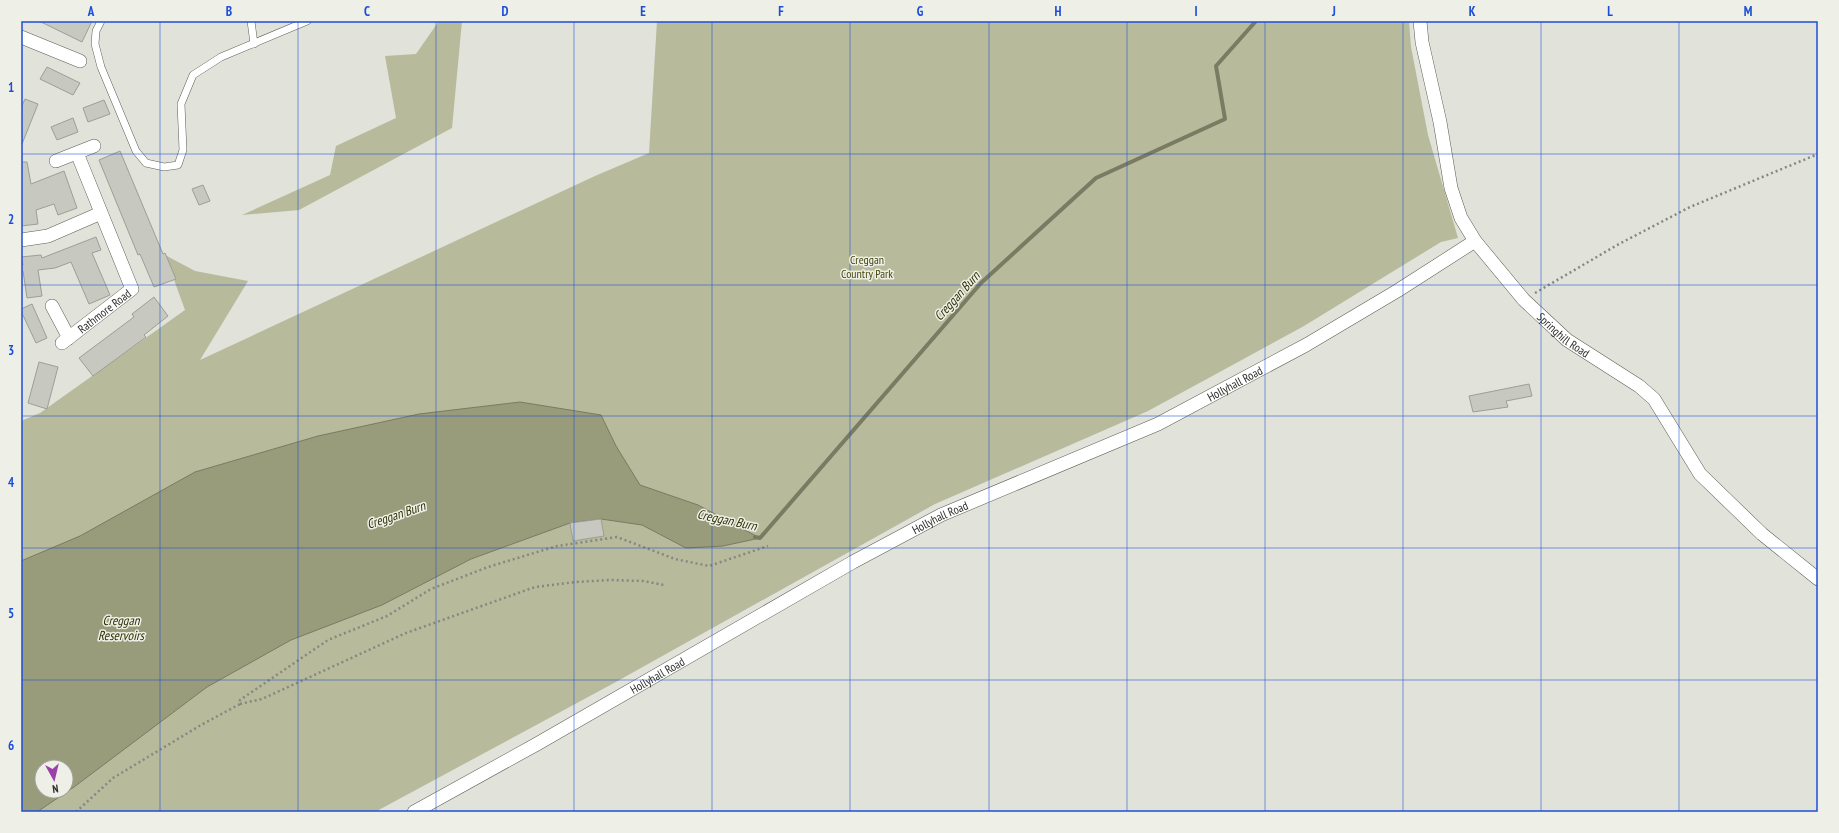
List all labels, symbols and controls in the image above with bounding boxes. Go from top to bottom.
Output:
text: A [87,3,95,20]
text: B [226,3,232,20]
text: C [364,3,370,20]
text: D [502,3,509,20]
text: E [640,3,646,20]
text: F [778,3,784,20]
text: G [917,3,924,20]
text: H [1055,3,1062,20]
text: I [1194,3,1198,20]
text: J [1331,3,1336,20]
text: K [1469,3,1476,20]
text: L [1607,3,1613,20]
text: M [1744,3,1753,20]
text: 1 [8,79,14,96]
text: 2 [8,211,14,228]
park label: Creggan Country Park [841,252,893,281]
water label: Creggan Burn [930,267,984,324]
street label: Rathmore Road [74,285,134,336]
street label: Springhill Road [1534,309,1593,360]
text: 3 [8,342,14,359]
street label: Hollyhall Road [1204,362,1265,404]
text: 4 [8,474,15,491]
water label: Creggan Burn [365,497,429,533]
street label: Hollyhall Road [909,497,970,537]
water label: Creggan Burn [696,505,760,535]
text: 5 [8,605,14,622]
water label: Creggan Reservoirs [98,612,146,644]
street label: Hollyhall Road [627,653,687,696]
text: 6 [8,737,14,754]
north arrow [34,759,74,799]
text: N [51,782,59,796]

